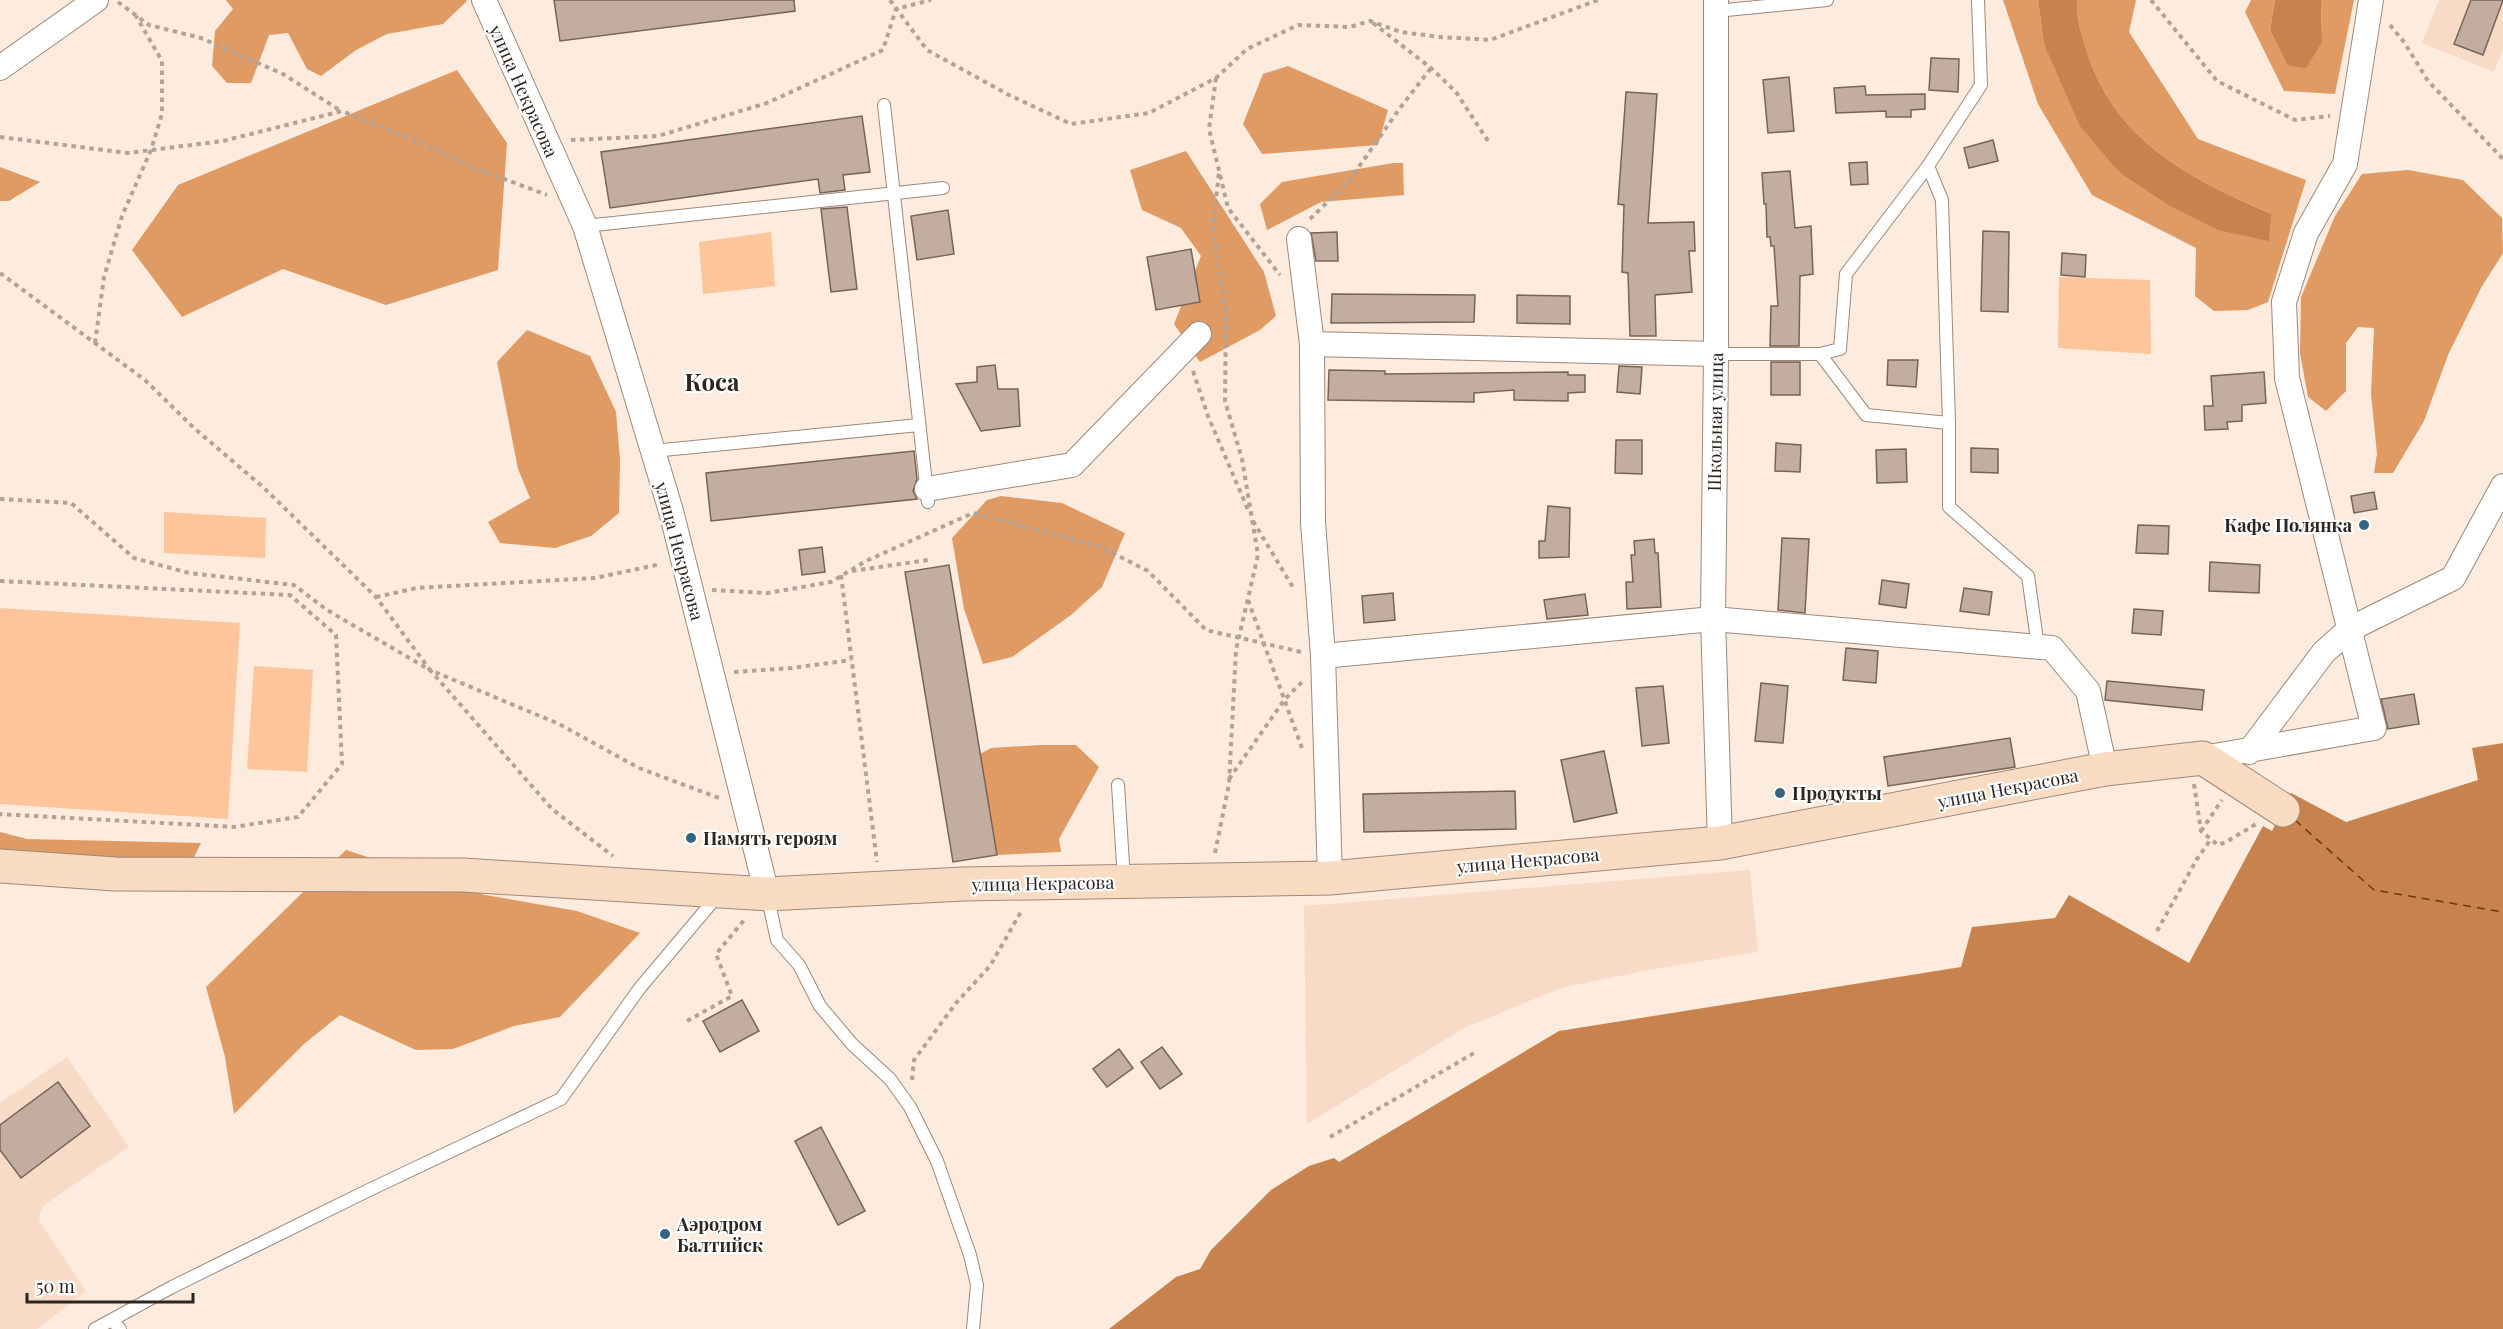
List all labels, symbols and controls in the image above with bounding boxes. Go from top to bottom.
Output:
street label: улица Некрасова [484,20,564,161]
street label: Школьная улица [1702,352,1728,492]
district label: Коса [685,365,740,397]
street label: улица Некрасова [650,478,710,623]
place label: Кафе Полянка [2224,513,2353,537]
marker: Кафе Полянка [2357,518,2371,532]
street label: улица Некрасова [1935,763,2080,814]
place label: Продукты [1792,781,1882,805]
marker: Продукты [1773,786,1787,800]
place label: Память героям [703,826,837,850]
marker: Память героям [684,831,698,845]
street label: улица Некрасова [1455,842,1600,878]
street label: улица Некрасова [970,870,1115,896]
place label: Аэродром Балтийск [676,1212,763,1257]
marker: Аэродром Балтийск [658,1227,672,1241]
scale bar [27,1266,194,1304]
text: 50 m [36,1274,75,1298]

